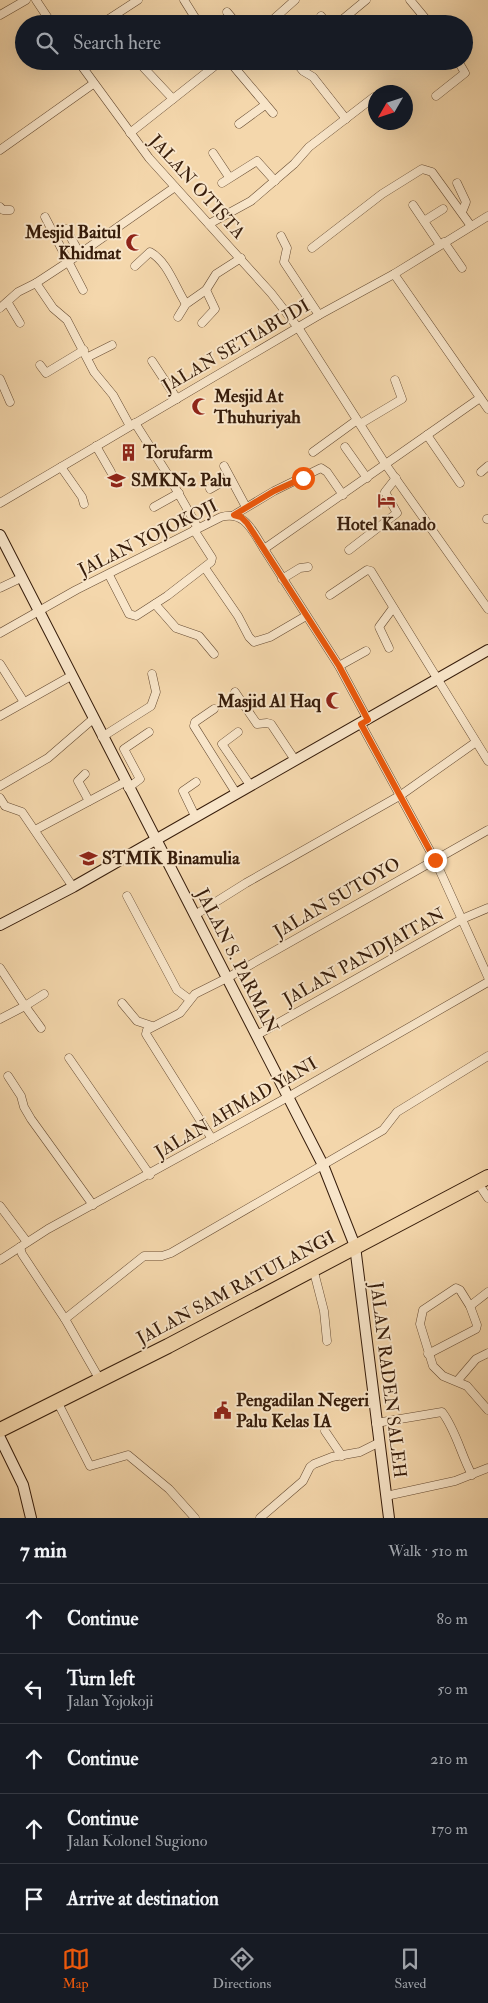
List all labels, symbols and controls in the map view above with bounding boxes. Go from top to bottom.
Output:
search box [15,15,473,70]
icon: search [33,29,61,57]
text: Search here [73,31,161,55]
north arrow [368,85,413,130]
street label: JALAN OTISTA [143,129,250,245]
place label: Mesjid Baitul Khidmat [24,221,121,265]
mosque icon: Mesjid Baitul Khidmat [125,232,145,252]
street label: JALAN SETIABUDI [157,294,314,398]
place label: Mesjid At Thuhuriyah [213,385,301,429]
mosque icon: Mesjid At Thuhuriyah [190,396,210,416]
place label: Torufarm [142,441,214,464]
building icon: Torufarm [119,442,139,462]
route start [292,467,315,490]
place label: SMKN2 Palu [131,469,232,492]
school or university icon: SMKN2 Palu [107,470,127,490]
hotel icon: Hotel Kanado [376,491,396,511]
street label: JALAN YOJOKOJI [74,494,222,582]
place label: Hotel Kanado [336,513,436,536]
place label: Masjid Al Haq [216,690,322,713]
mosque icon: Masjid Al Haq [325,691,345,711]
place label: STMIK Binamulia [102,847,240,870]
school or university icon: STMIK Binamulia [78,848,98,868]
route end [424,849,447,872]
street label: JALAN SUTOYO [269,852,404,944]
street label: JALAN S. PARMAN [190,884,284,1037]
street label: JALAN PANDJAITAN [278,903,449,1012]
street label: JALAN AHMAD YANI [150,1052,321,1164]
street label: JALAN SAM RATULANGI [132,1226,339,1351]
street label: JALAN RADEN SALEH [364,1280,411,1479]
place label: Pengadilan Negeri Palu Kelas IA [236,1389,369,1433]
public building icon: Pengadilan Negeri Palu Kelas IA [212,1400,232,1420]
text: 7 min [20,1537,67,1564]
text: Walk · 510 m [388,1541,468,1561]
icon: ahead [20,1605,48,1633]
text: Continue [67,1607,138,1631]
text: 80 m [437,1609,468,1629]
text: Turn left [67,1667,135,1691]
icon: left [20,1675,48,1703]
text: 50 m [437,1679,468,1699]
text: Jalan Yojokoji [67,1691,154,1711]
icon: ahead [20,1745,48,1773]
text: Continue [67,1747,138,1771]
text: 210 m [430,1749,468,1769]
text: Continue [67,1807,138,1831]
icon: ahead [20,1815,48,1843]
text: 170 m [431,1819,468,1839]
text: Jalan Kolonel Sugiono [67,1831,207,1851]
icon: arrive [20,1885,48,1913]
text: Arrive at destination [67,1887,219,1911]
tab: Map [62,1945,90,1992]
tab: Directions [213,1945,271,1992]
tab: Saved [394,1945,426,1992]

